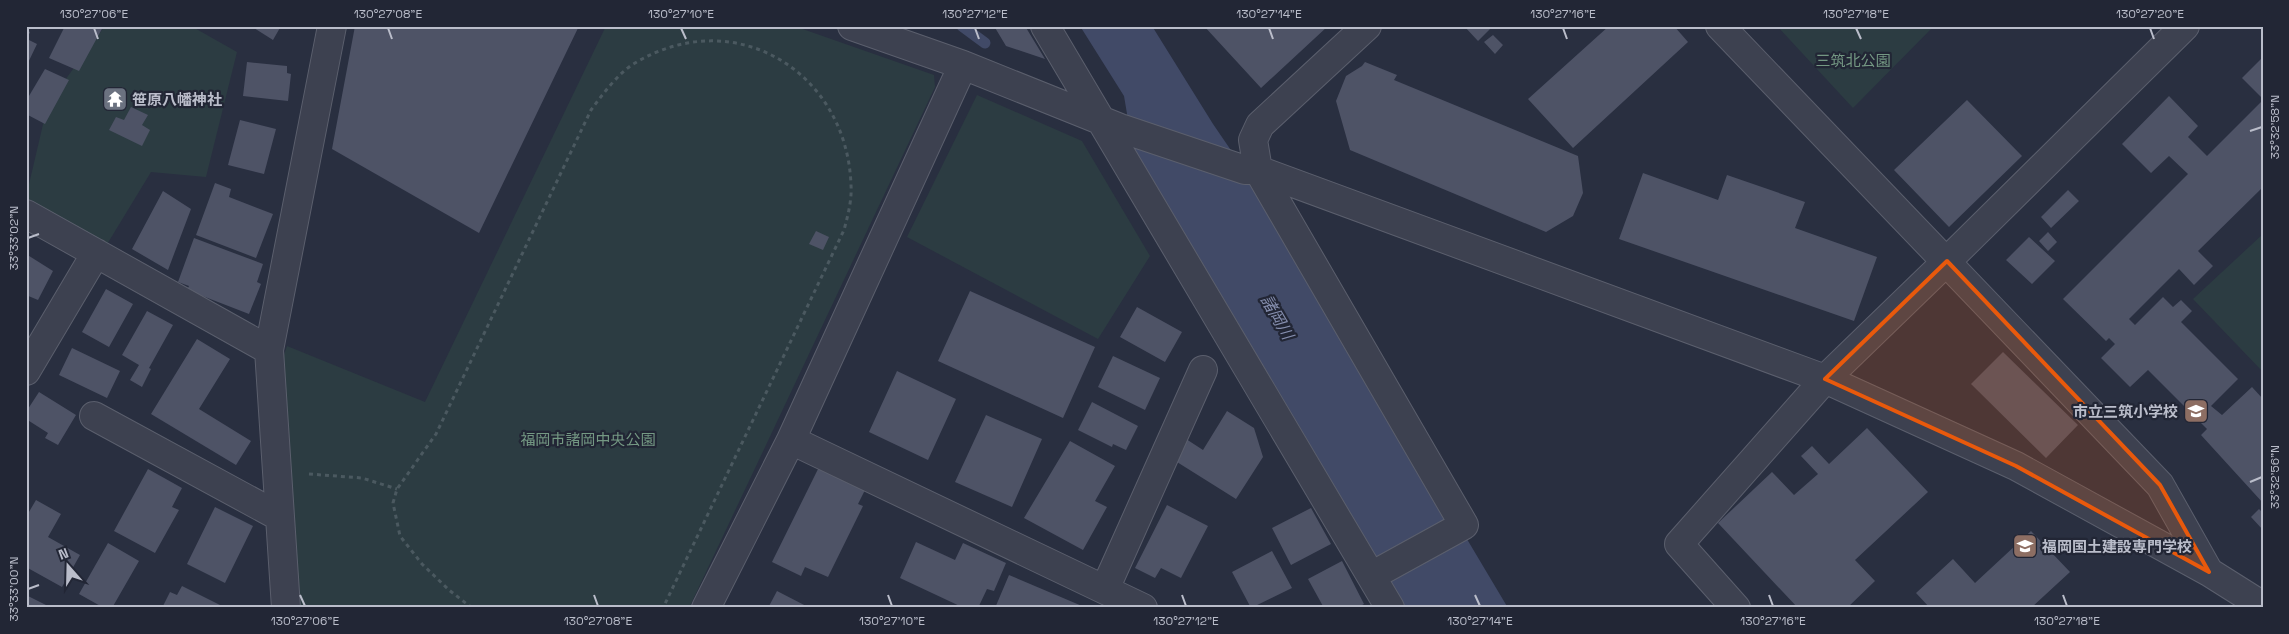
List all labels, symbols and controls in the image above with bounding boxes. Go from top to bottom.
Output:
text: 130°27'06"E [60,6,128,22]
text: 130°27'08"E [354,6,422,22]
text: 130°27'10"E [648,6,714,22]
text: 130°27'12"E [942,6,1008,22]
text: 130°27'14"E [1236,6,1302,22]
text: 130°27'16"E [1530,6,1596,22]
text: 130°27'18"E [1823,6,1889,22]
text: 130°27'20"E [2116,6,2184,22]
park label: 三筑北公園 [1815,51,1891,70]
temple icon: 笹原八幡神社 [102,86,128,112]
place label: 笹原八幡神社 [132,90,222,109]
text: 33°32'58"N [2267,95,2283,159]
text: 33°33'02"N [6,206,22,270]
water label: 諸岡川 [1256,291,1299,345]
school or university icon: 市立三筑小学校 [2183,398,2209,424]
place label: 市立三筑小学校 [2073,402,2178,421]
park label: 福岡市諸岡中央公園 [520,430,656,449]
text: 33°32'56"N [2267,445,2283,509]
school or university icon: 福岡国土建設専門学校 [2012,533,2038,559]
place label: 福岡国土建設専門学校 [2041,537,2192,556]
north arrow [42,542,92,592]
text: N [56,544,71,564]
text: 33°33'00"N [6,556,22,622]
text: 130°27'06"E [271,613,339,629]
text: 130°27'08"E [564,613,632,629]
text: 130°27'10"E [859,613,925,629]
text: 130°27'12"E [1153,613,1219,629]
text: 130°27'14"E [1447,613,1513,629]
text: 130°27'16"E [1740,613,1806,629]
text: 130°27'18"E [2034,613,2100,629]

